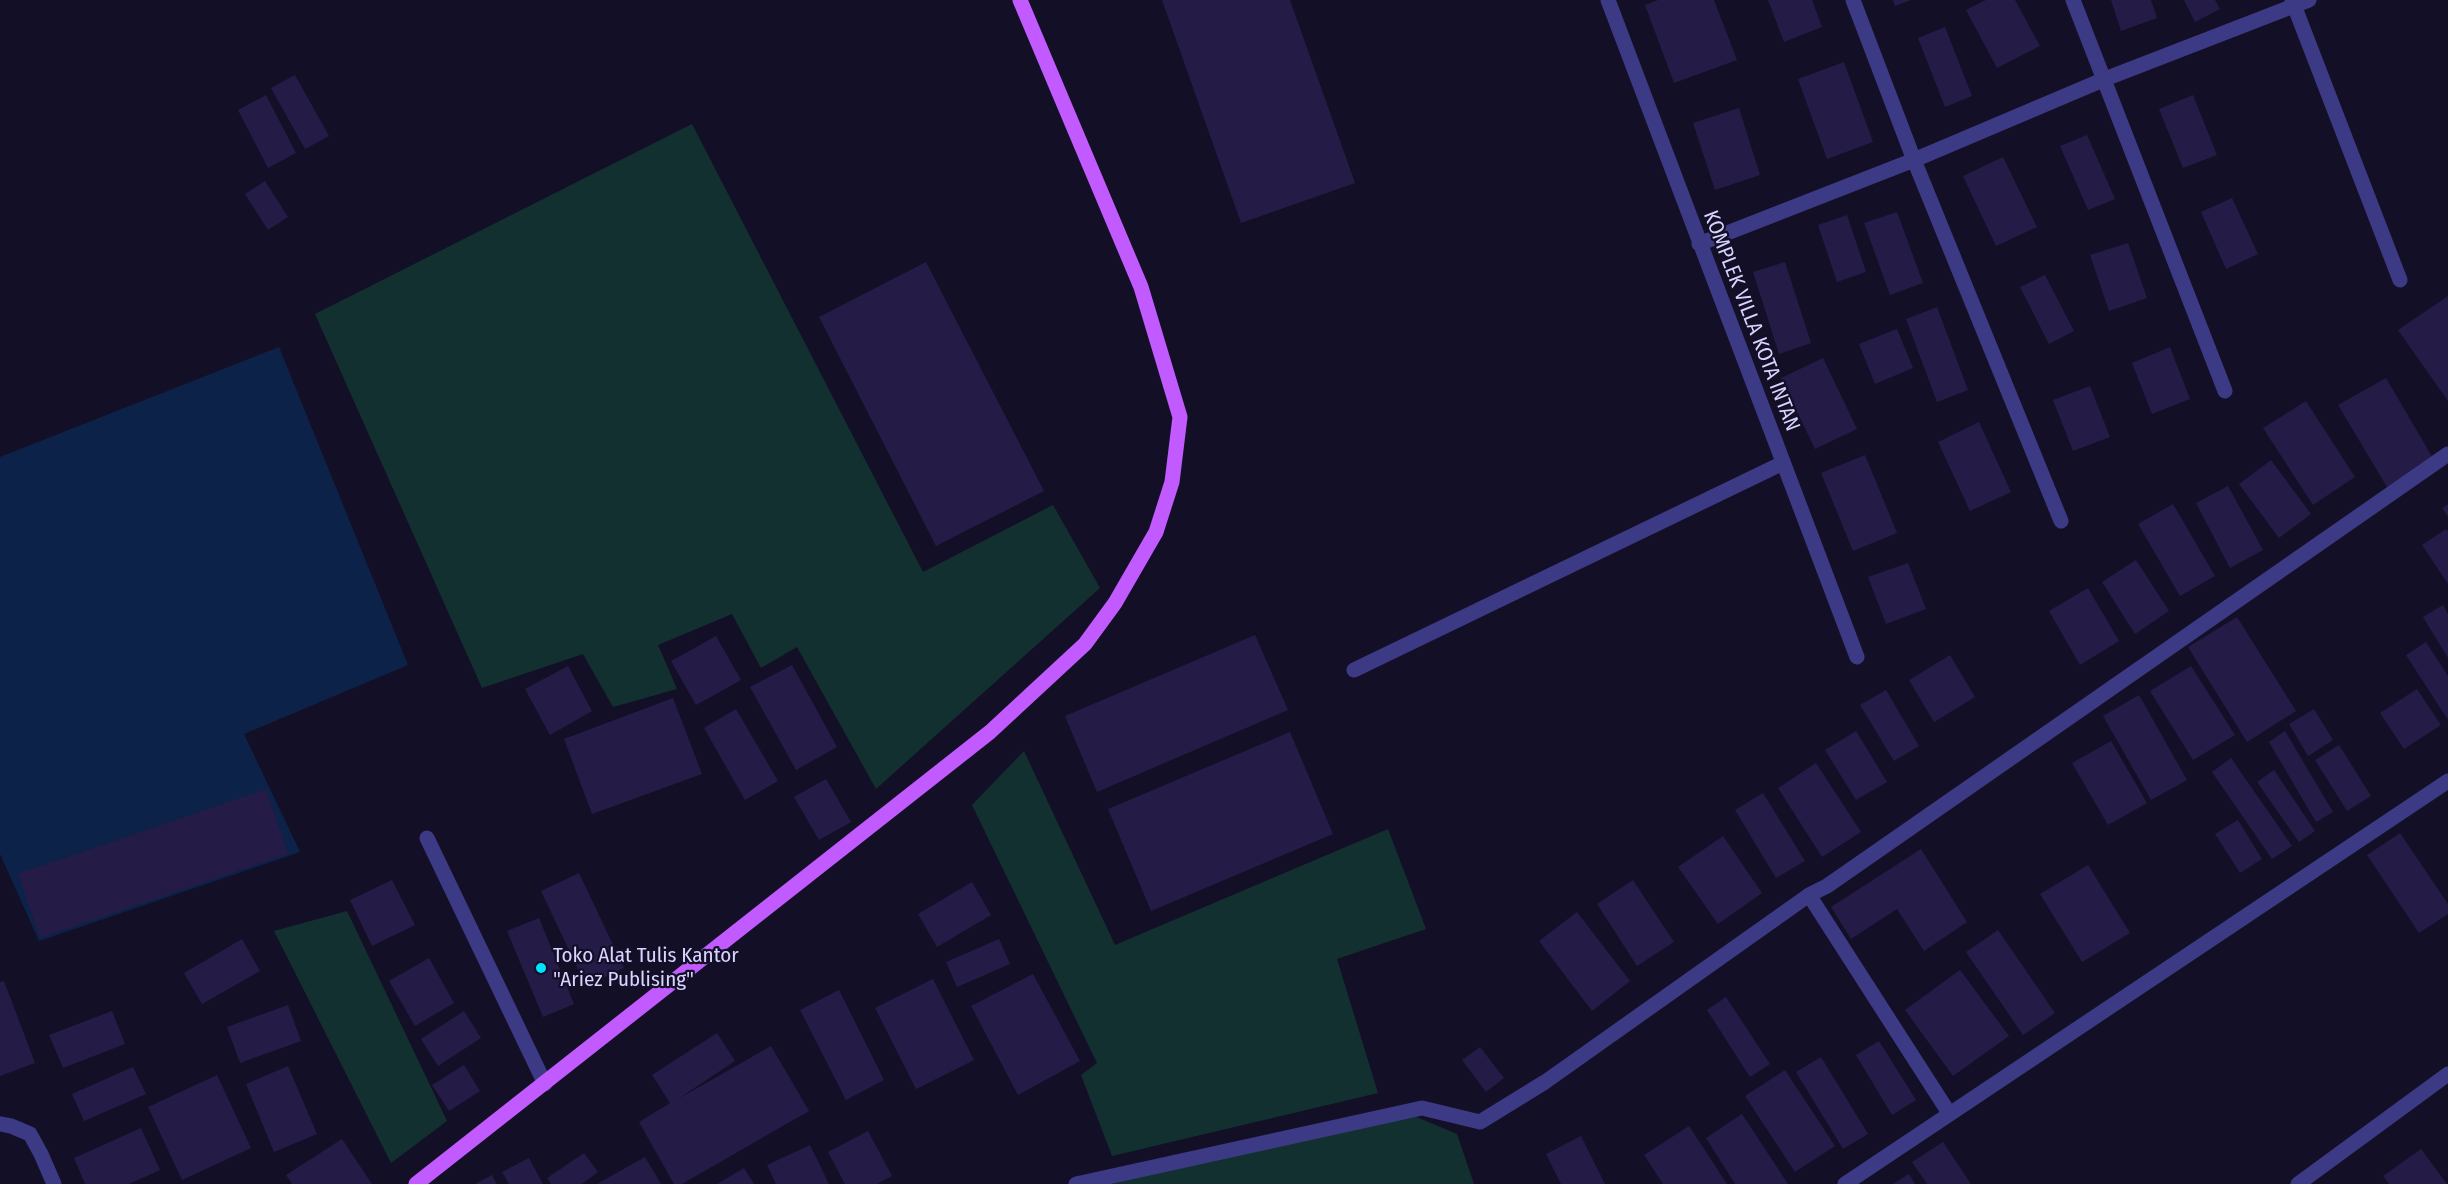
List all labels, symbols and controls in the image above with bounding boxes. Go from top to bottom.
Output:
street label: KOMPLEK VILLA KOTA INTAN [1697,207,1805,435]
place label: Toko Alat Tulis Kantor "Ariez Publising" [553,943,739,993]
marker: Toko Alat Tulis Kantor "Ariez Publising" [534,961,548,975]

